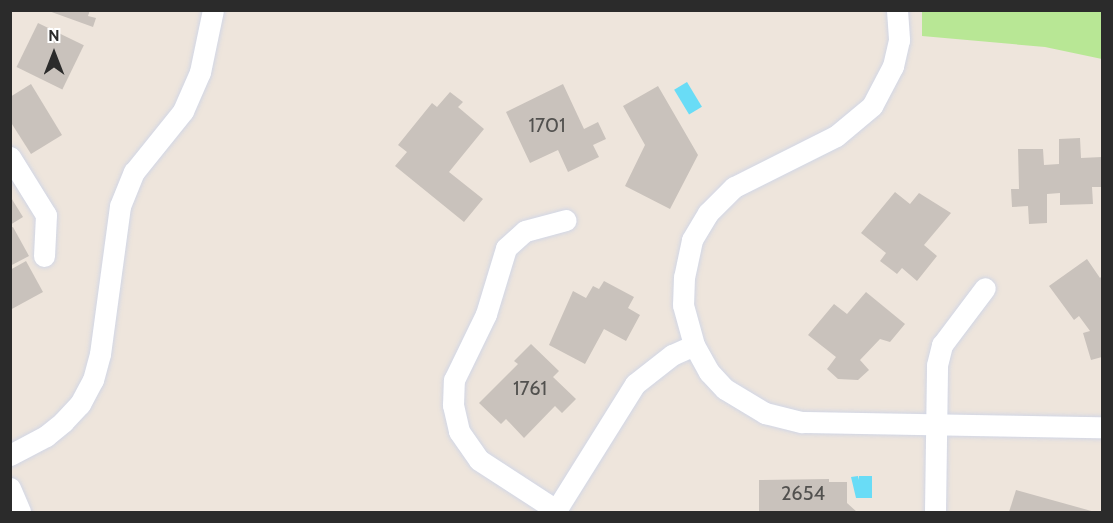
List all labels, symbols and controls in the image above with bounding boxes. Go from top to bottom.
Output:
north arrow [24,24,84,84]
text: N [48,26,60,45]
house number: 1701 [529,113,565,137]
house number: 1761 [513,376,547,400]
house number: 2654 [781,481,825,505]

